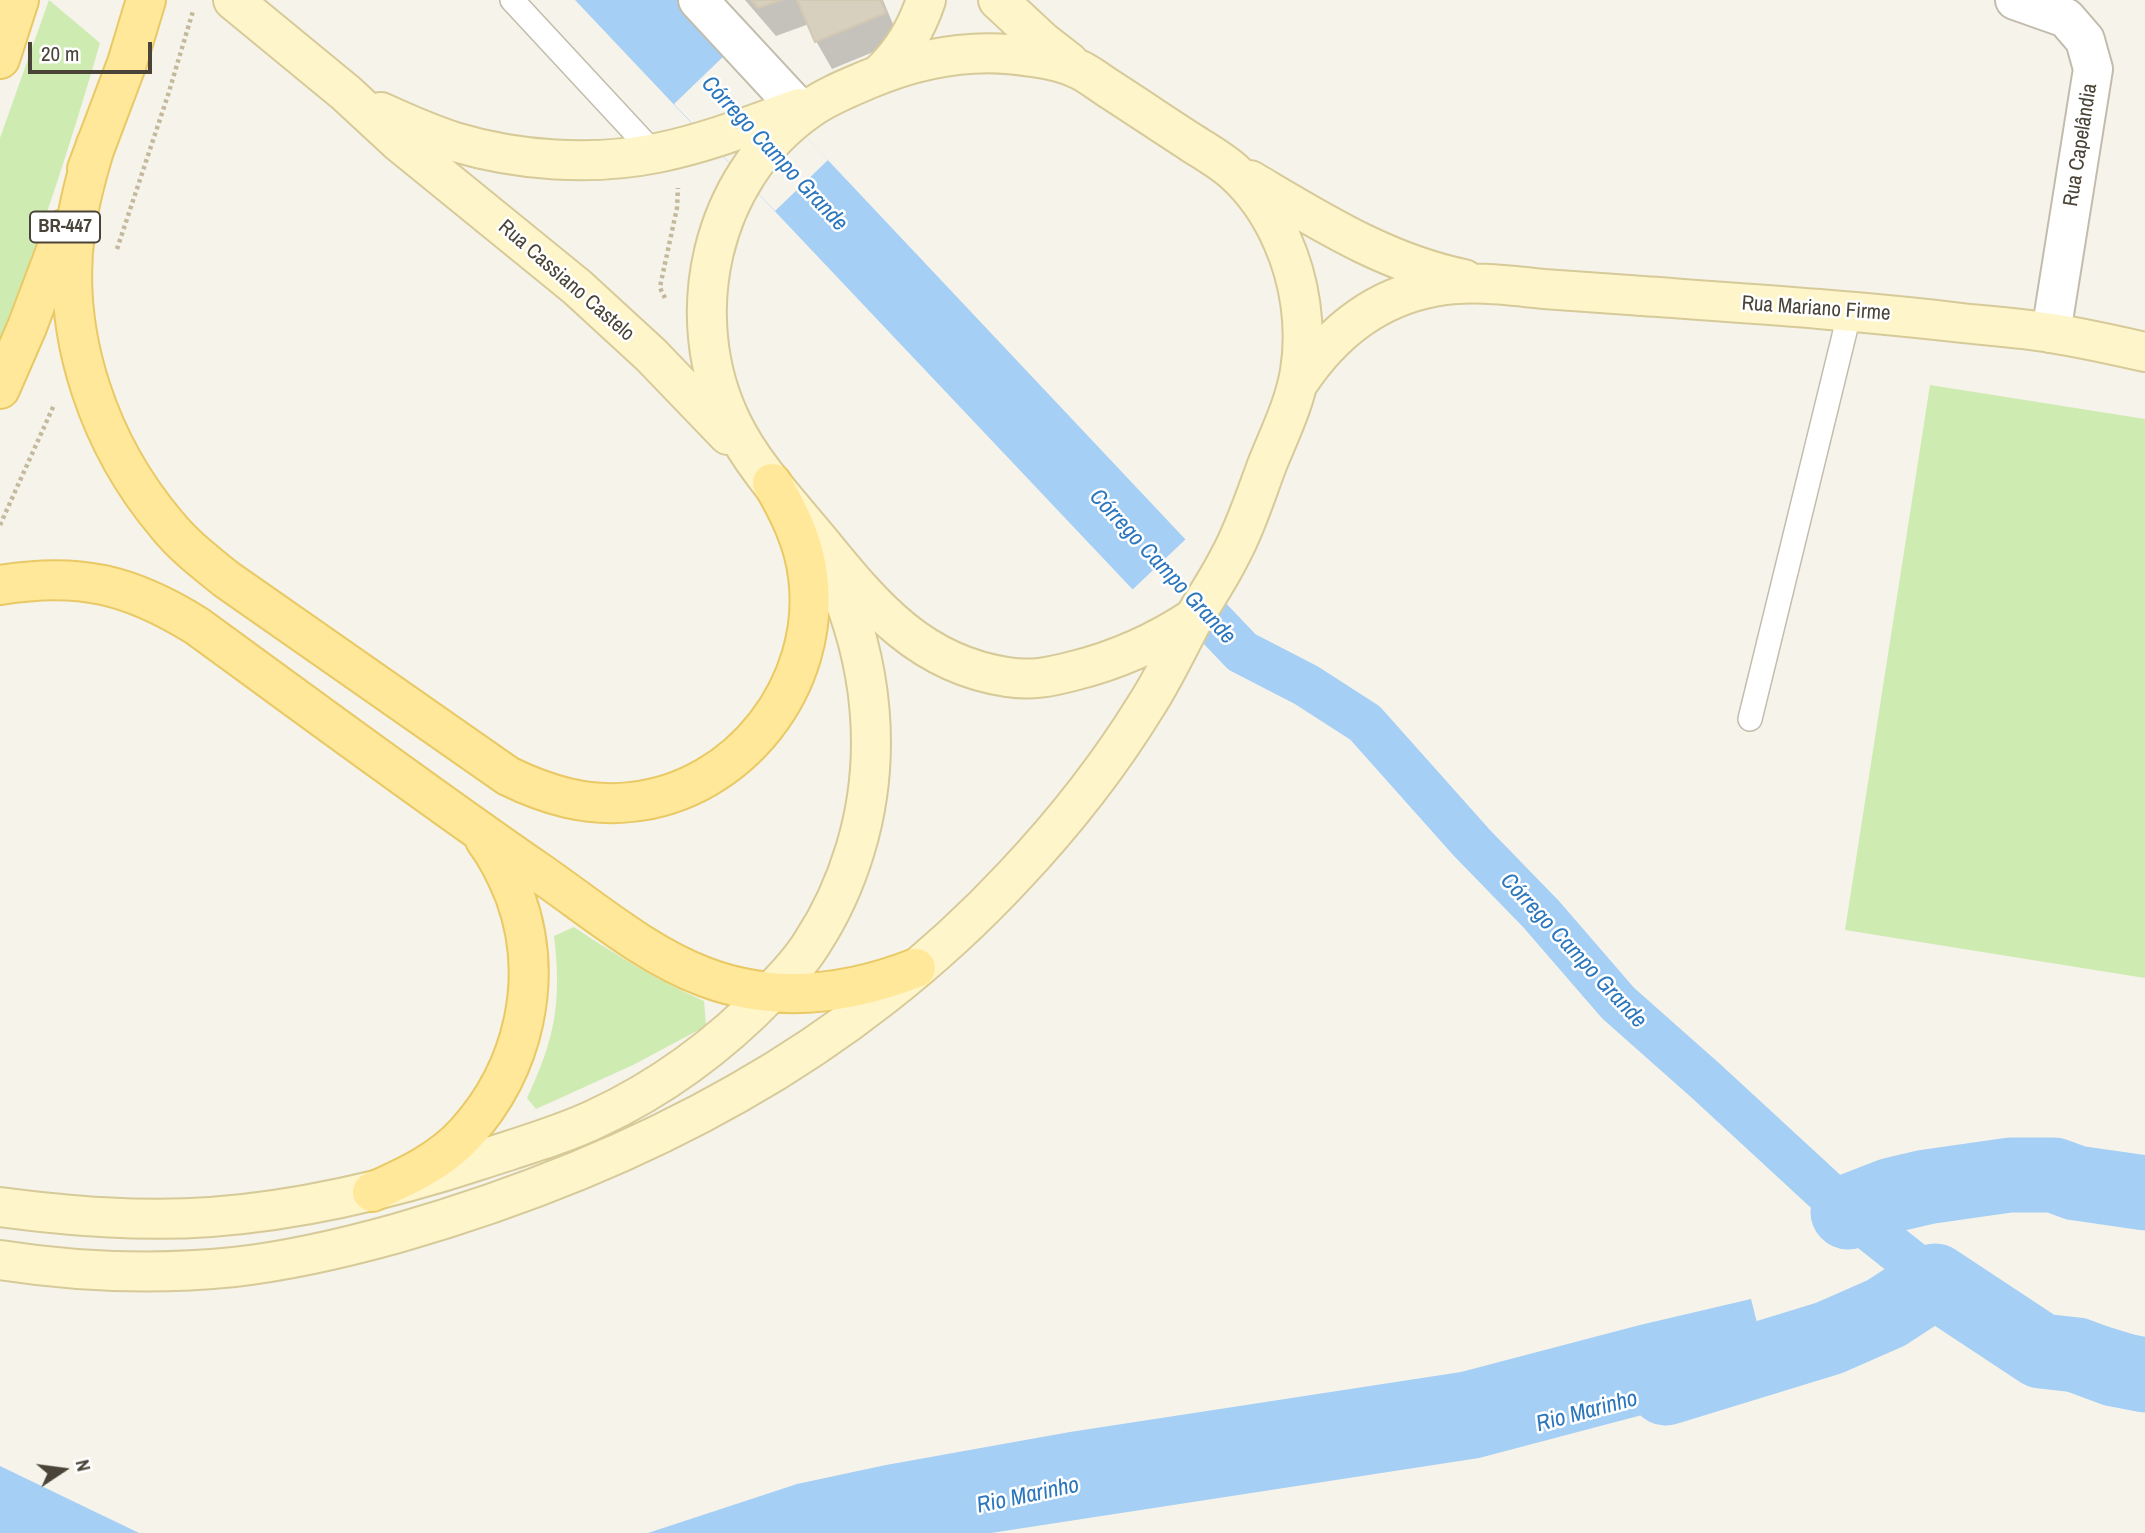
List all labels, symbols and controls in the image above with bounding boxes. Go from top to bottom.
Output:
scale bar [32,28,156,72]
text: 20 m [41,39,79,68]
water label: Córrego Campo Grande [695,71,853,237]
street label: Rua Capelândia [2059,82,2103,208]
road number: BR-447 [30,212,100,243]
street label: Rua Cassiano Castelo [493,215,639,347]
street label: Rua Mariano Firme [1741,291,1891,327]
water label: Córrego Campo Grande [1083,484,1241,650]
water label: Córrego Campo Grande [1494,868,1652,1034]
water label: Rio Marinho [1533,1385,1641,1439]
north arrow [28,1435,98,1505]
text: N [70,1457,97,1474]
water label: Rio Marinho [974,1472,1082,1520]

